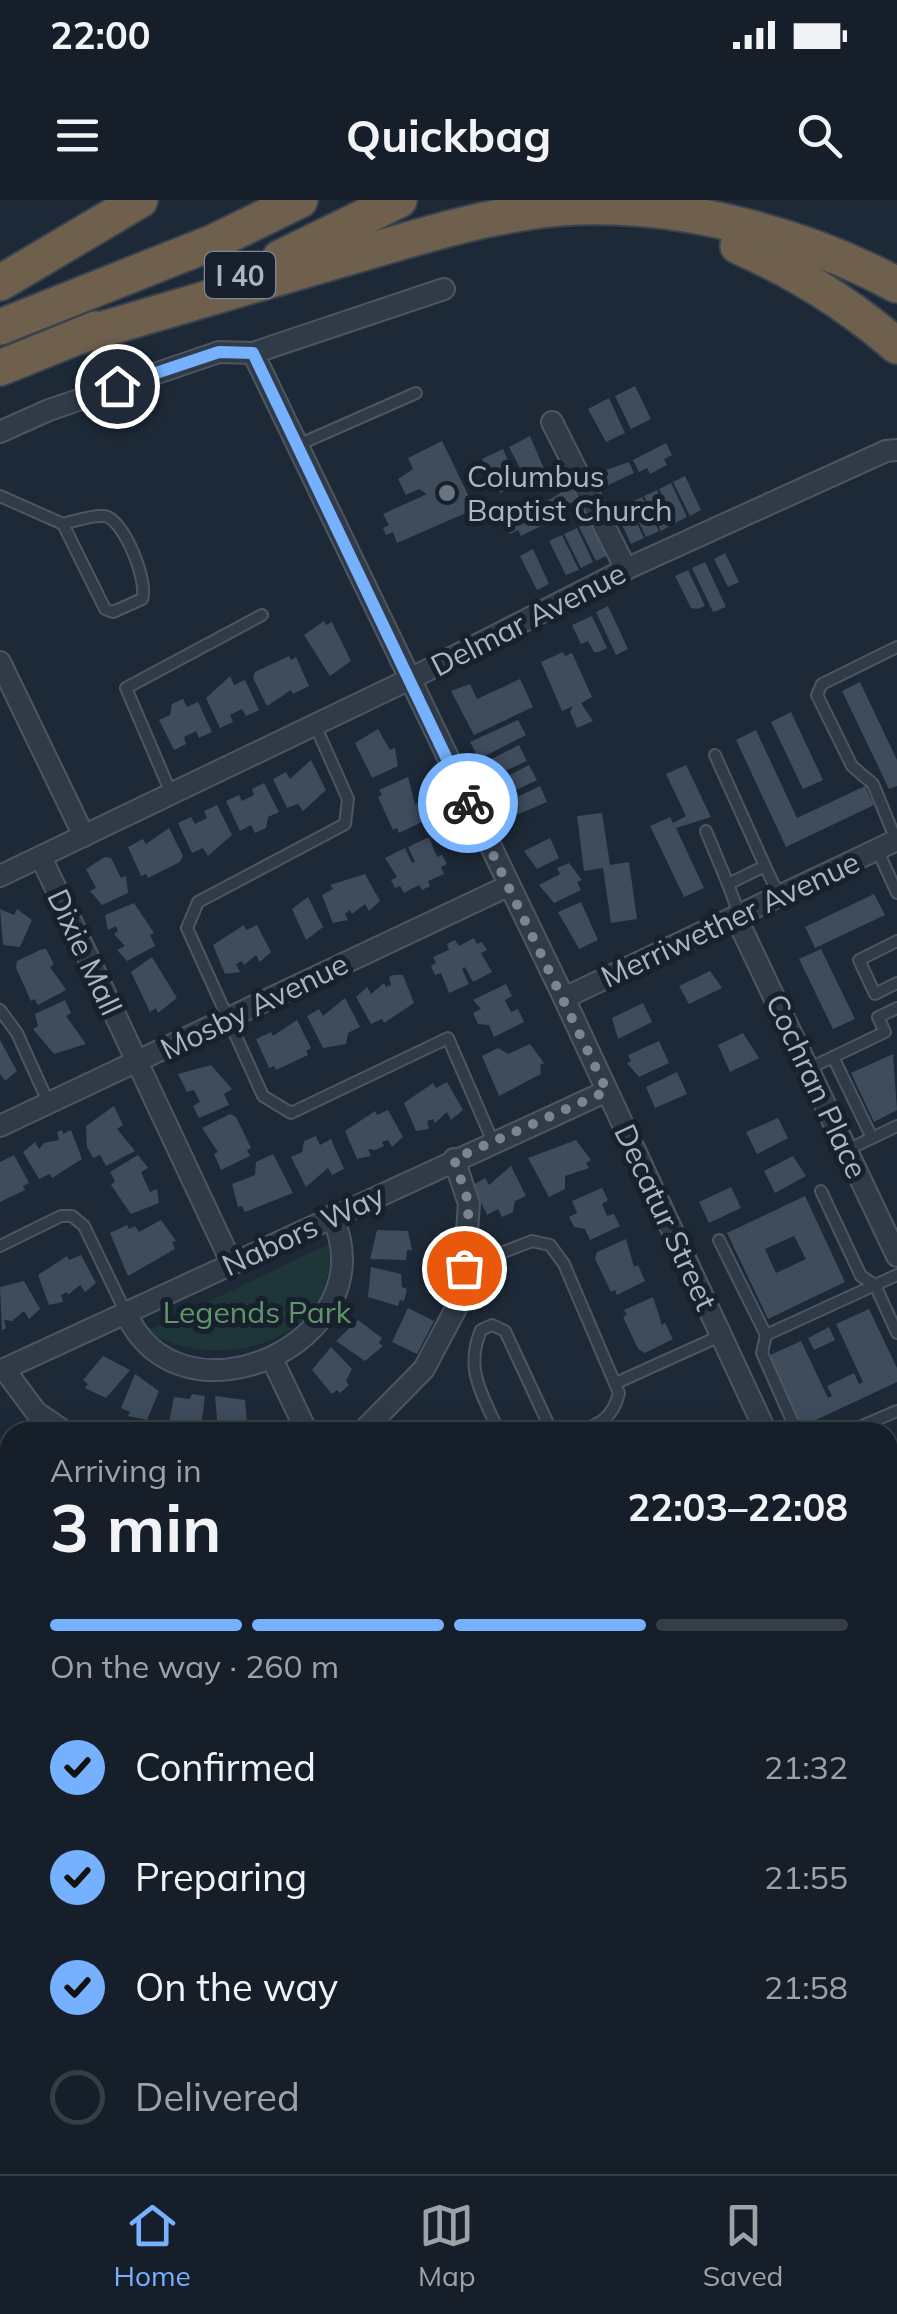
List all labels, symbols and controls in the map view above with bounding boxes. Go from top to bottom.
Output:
text: 22:00 [50,11,151,59]
text: Quickbag [346,107,551,163]
icon: menu [50,108,105,163]
icon: search [792,108,847,163]
road number: I 40 [205,252,275,298]
pin [75,344,160,429]
icon: home [90,359,145,414]
place label: Columbus Baptist Church [467,457,673,529]
marker: Columbus Baptist Church [436,482,458,504]
street label: Delmar Avenue [424,554,632,684]
courier [418,753,518,853]
icon: bike [441,776,496,831]
street label: Merriwether Avenue [595,842,865,996]
street label: Dixie Mall [39,883,131,1021]
street label: Mosby Avenue [154,944,354,1068]
street label: Cochran Place [758,988,876,1184]
street label: Decatur Street [606,1118,726,1316]
street label: Nabors Way [216,1176,390,1284]
pin [422,1226,507,1311]
icon: bag [437,1241,492,1296]
park label: Legends Park [163,1293,352,1331]
text: Arriving in [50,1450,202,1490]
text: 22:03–22:08 [628,1483,848,1531]
text: 3 min [50,1487,221,1568]
text: On the way · 260 m [50,1646,339,1686]
icon: check [50,1740,105,1795]
text: Confirmed [135,1743,316,1791]
text: 21:32 [764,1747,848,1787]
icon: check [50,1850,105,1905]
text: Preparing [135,1853,307,1901]
text: 21:55 [764,1857,848,1897]
icon: check [50,1960,105,2015]
text: On the way [135,1963,338,2011]
text: 21:58 [764,1967,848,2007]
text: Delivered [135,2073,300,2121]
tab: Home [114,2198,191,2293]
tab: Map [418,2198,476,2293]
tab: Saved [703,2198,783,2293]

